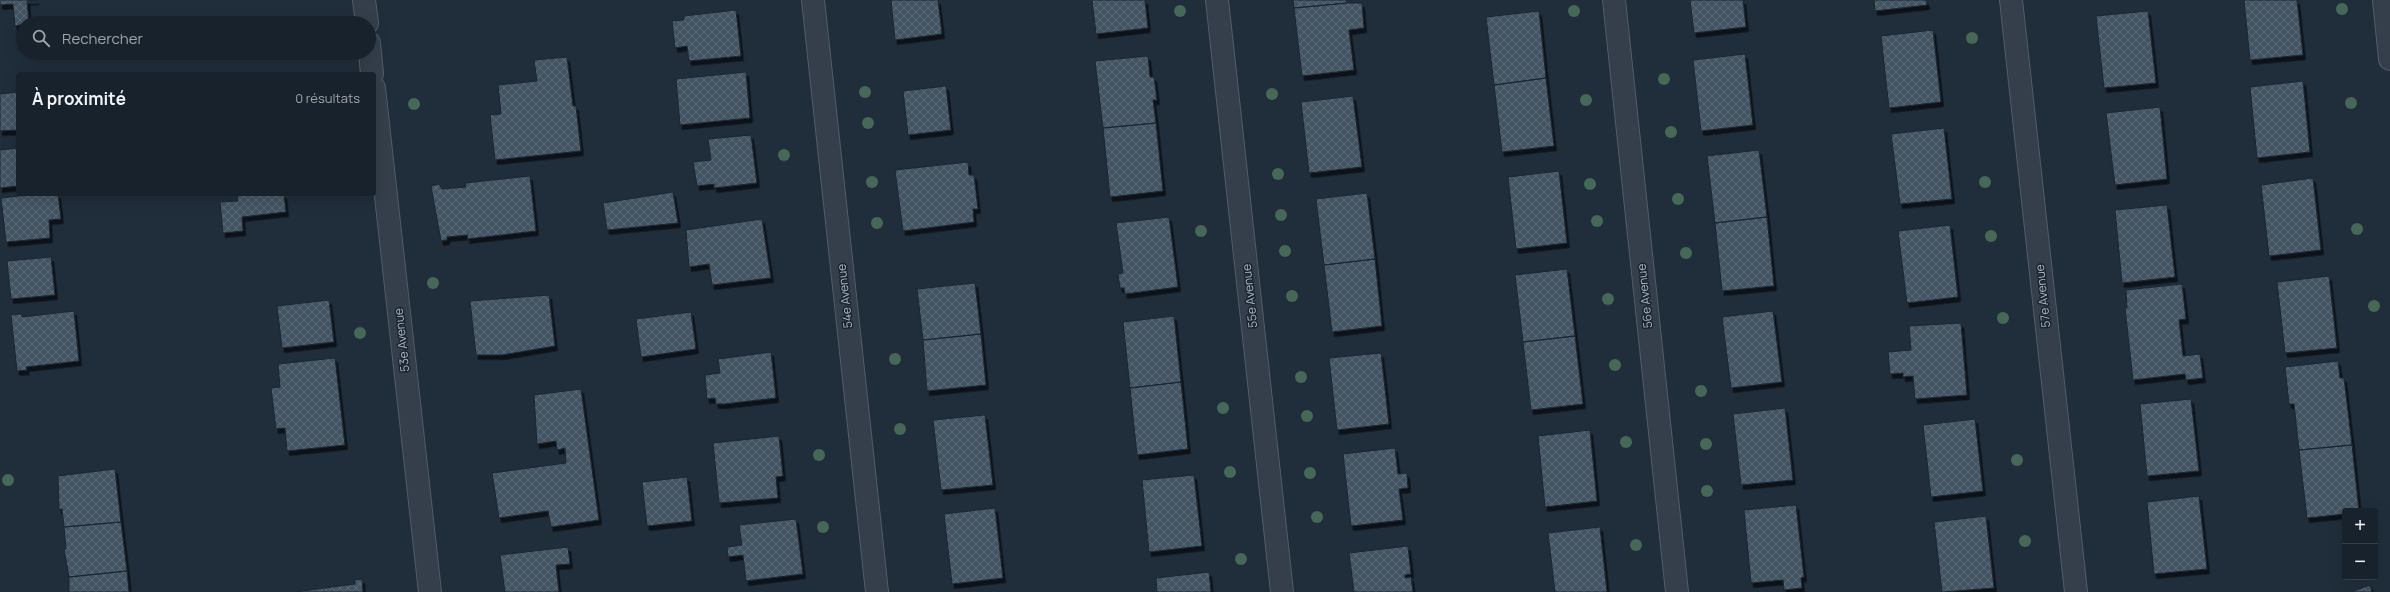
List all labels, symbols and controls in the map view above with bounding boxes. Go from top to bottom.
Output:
search box [16,16,376,60]
icon: search [30,27,52,49]
text: Rechercher [62,28,143,49]
text: À proximité [32,87,126,110]
text: 0 résultats [295,89,360,107]
street label: 54e Avenue [833,263,856,329]
street label: 55e Avenue [1238,263,1261,329]
street label: 56e Avenue [1633,263,1656,329]
street label: 57e Avenue [2031,264,2054,328]
street label: 53e Avenue [390,307,413,373]
map controls [2342,508,2378,580]
button: + [2342,508,2378,544]
button: − [2342,544,2378,580]

